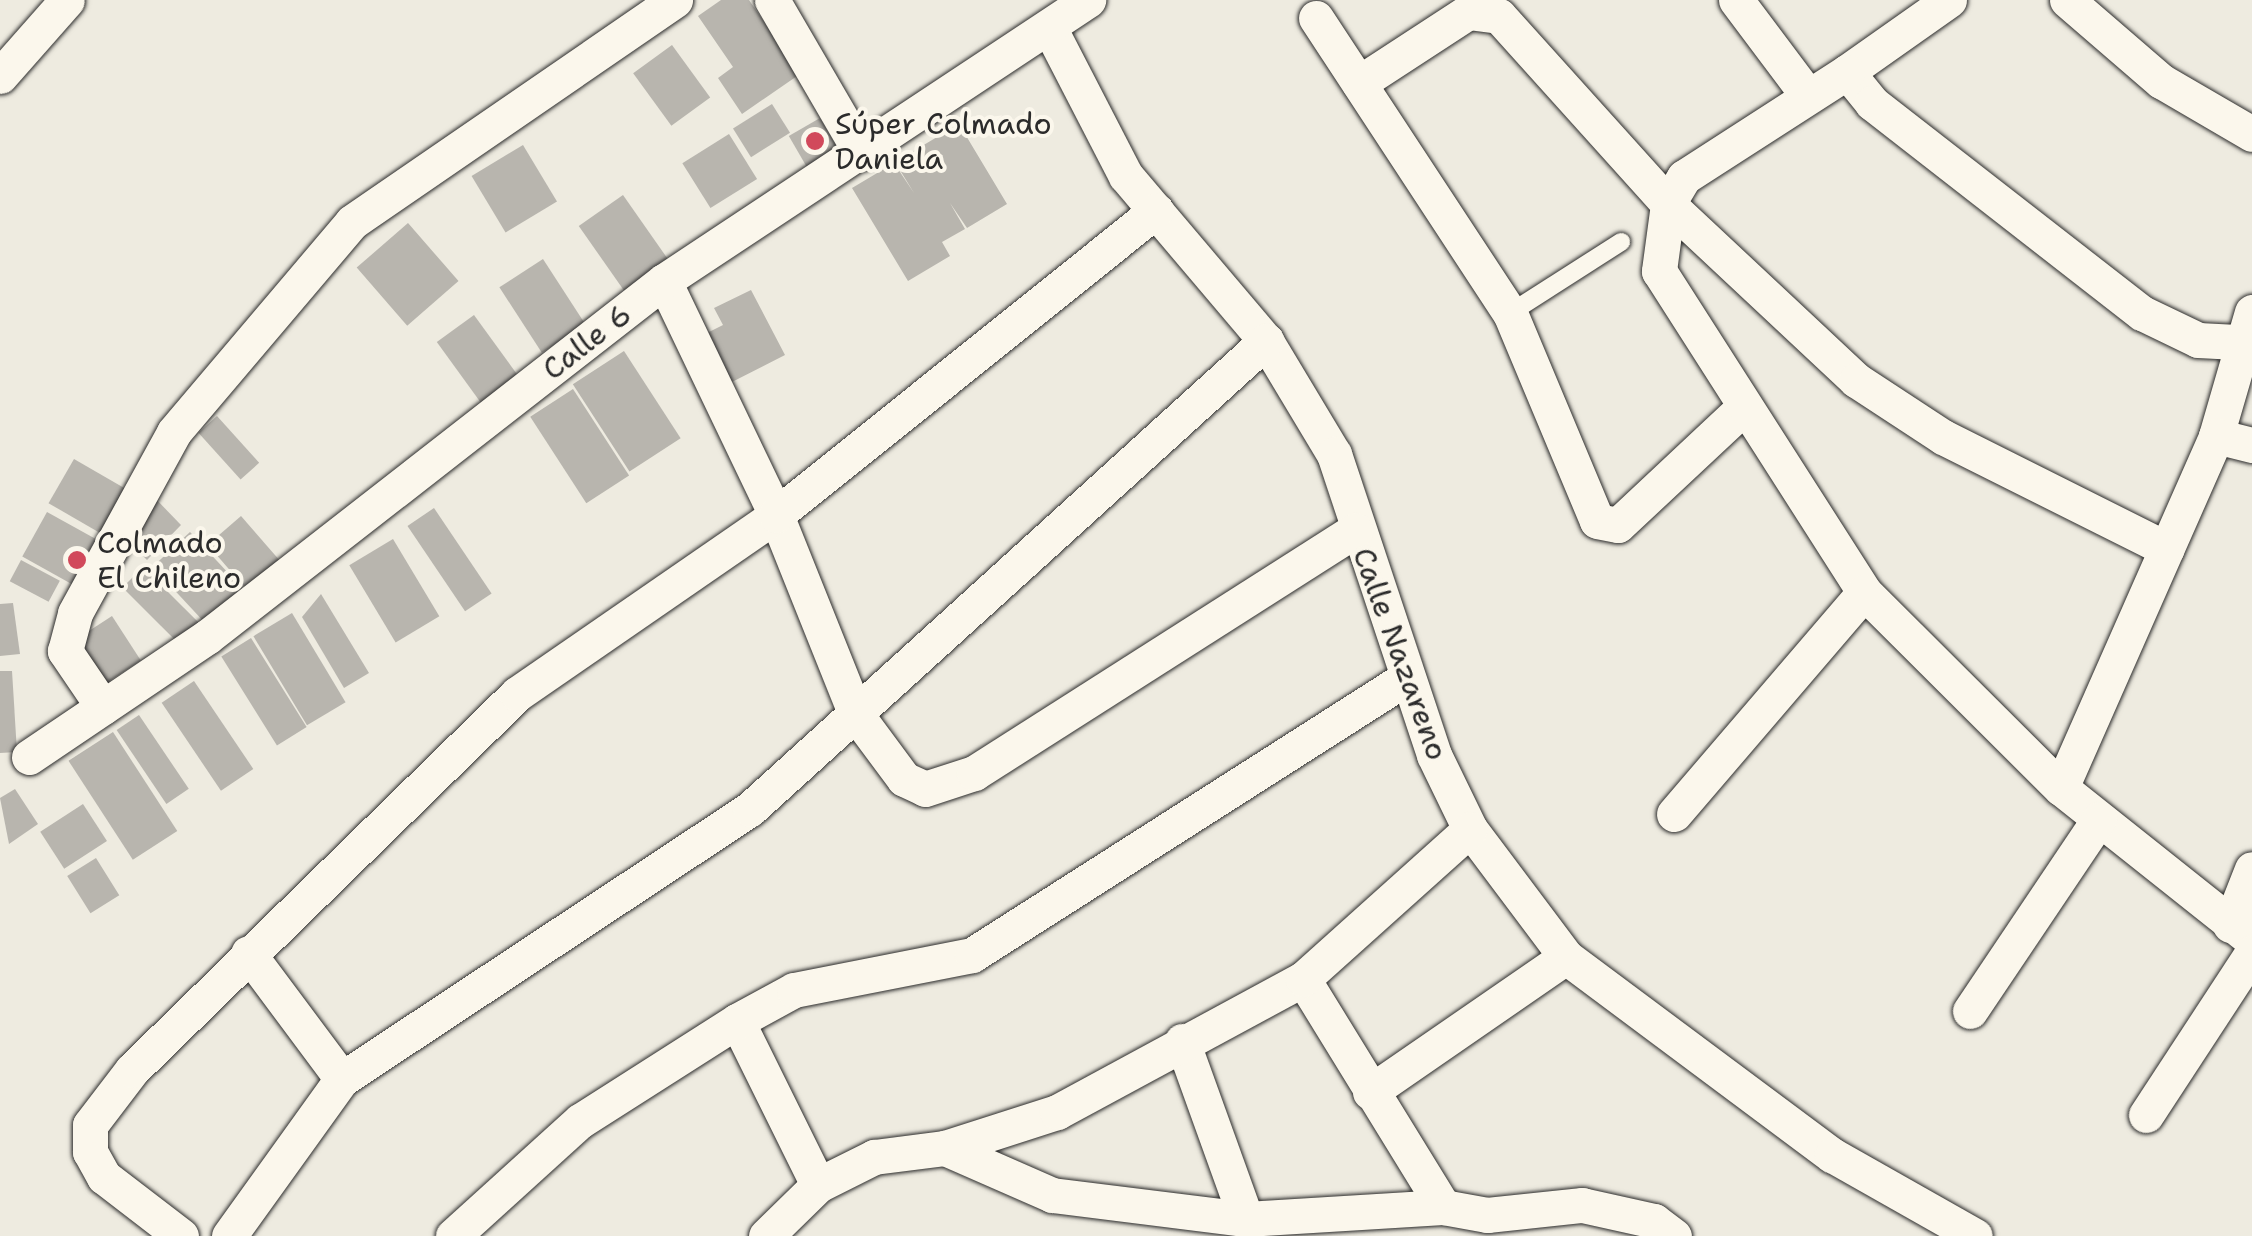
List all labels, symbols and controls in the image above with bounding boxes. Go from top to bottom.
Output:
place label: Súper Colmado Daniela [835,106,1052,176]
marker: Súper Colmado Daniela [804,130,826,152]
street label: Calle 6 [536,296,638,388]
place label: Colmado El Chileno [97,525,241,596]
street label: Calle Nazareno [1345,543,1455,765]
marker: Colmado El Chileno [66,549,88,571]

